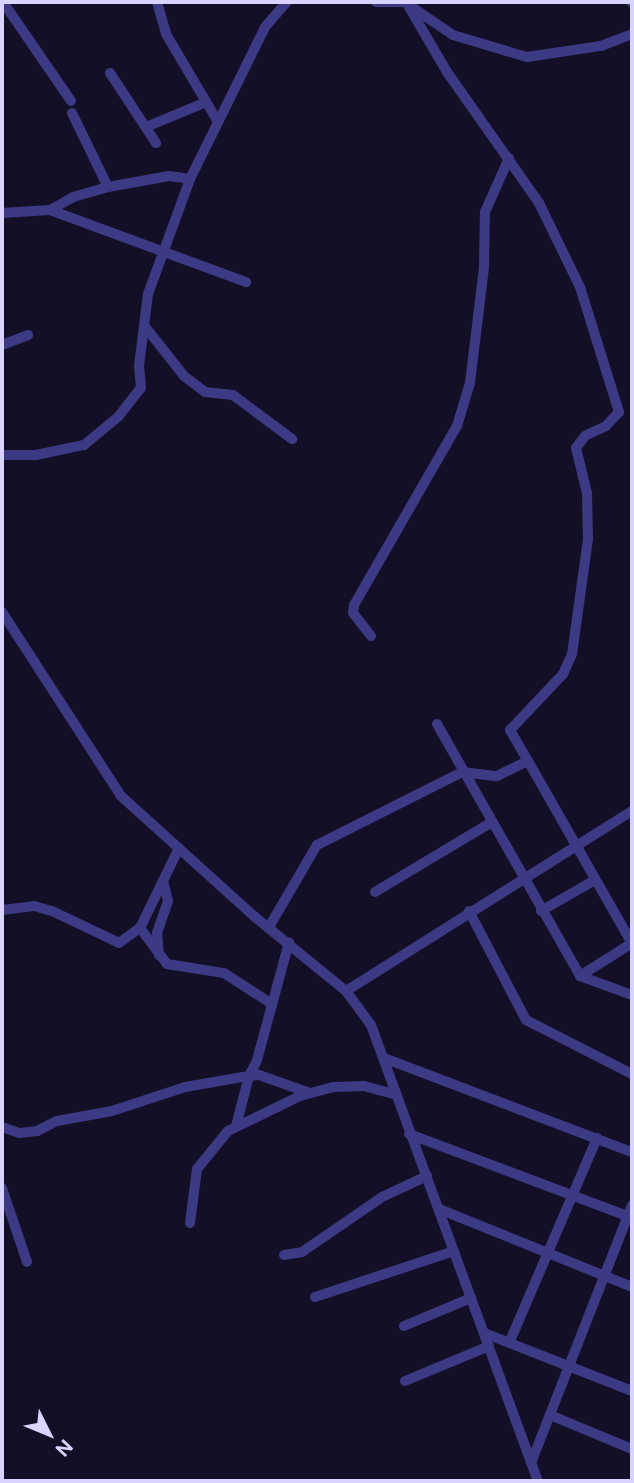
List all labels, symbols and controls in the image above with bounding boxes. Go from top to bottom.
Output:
north arrow [14,1399,84,1469]
text: N [51,1435,77,1461]

